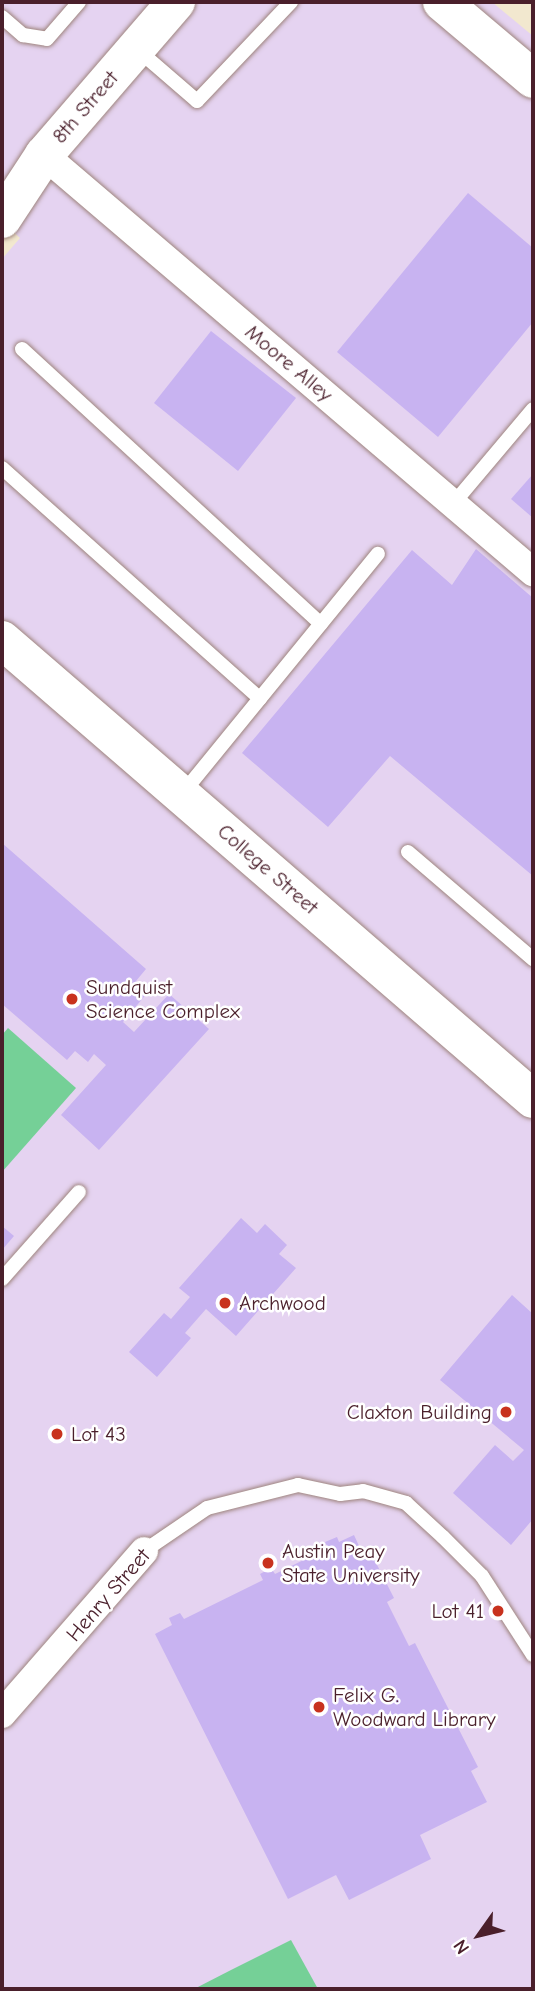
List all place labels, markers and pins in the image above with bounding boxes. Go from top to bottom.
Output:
place label: Sundquist Science Complex [86,974,240,1024]
marker: Sundquist Science Complex [64,991,80,1007]
place label: Archwood [239,1290,326,1316]
marker: Archwood [217,1295,233,1311]
place label: Claxton Building [347,1399,492,1425]
marker: Claxton Building [498,1404,514,1420]
place label: Lot 43 [71,1421,126,1447]
marker: Lot 43 [49,1426,65,1442]
place label: Austin Peay State University [282,1538,420,1588]
marker: Austin Peay State University [260,1555,276,1571]
place label: Lot 41 [431,1598,484,1624]
marker: Lot 41 [490,1603,506,1619]
place label: Felix G. Woodward Library [333,1682,496,1732]
marker: Felix G. Woodward Library [311,1699,327,1715]

